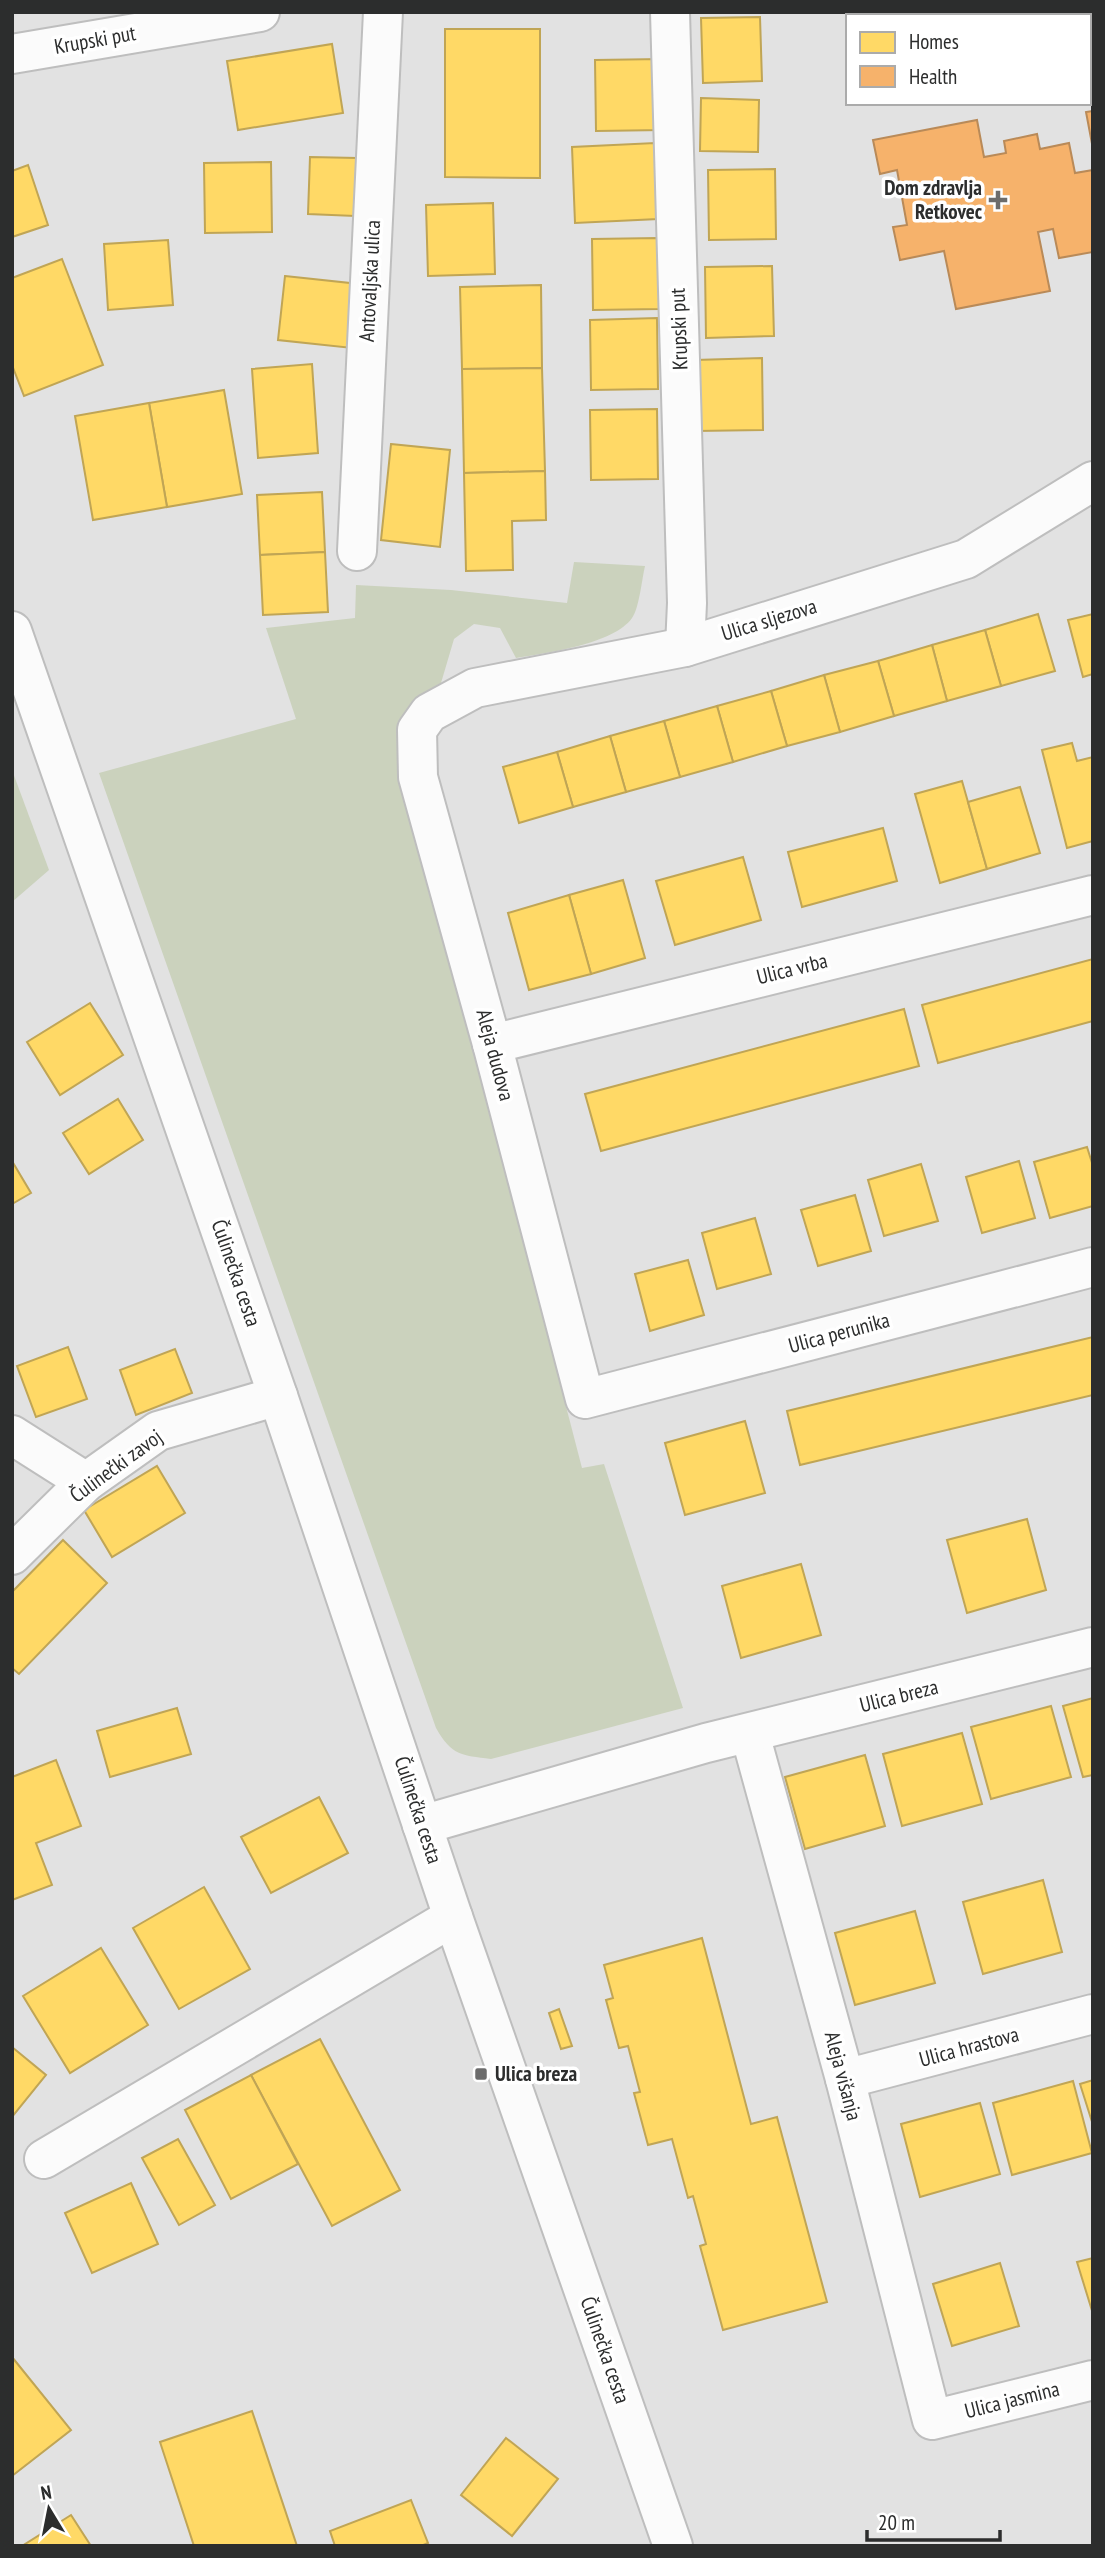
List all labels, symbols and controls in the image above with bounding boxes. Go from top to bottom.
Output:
legend [846,14,1091,105]
street label: Krupski put [52,19,138,60]
text: Homes [909,28,959,55]
text: Health [909,63,957,90]
place label: Dom zdravlja Retkovec [884,174,983,225]
marker: Dom zdravlja Retkovec [988,190,1008,210]
street label: Antovaljska ulica [353,219,386,343]
street label: Krupski put [664,287,693,371]
street label: Ulica sljezova [718,592,820,647]
street label: Ulica vrba [754,947,830,990]
street label: Aleja dudova [470,1006,521,1104]
street label: Čulinečka cesta [206,1216,267,1330]
street label: Ulica perunika [785,1306,892,1359]
street label: Čulinečki zavoj [64,1423,167,1508]
street label: Ulica breza [857,1673,941,1718]
street label: Čulinečka cesta [388,1753,448,1867]
street label: Ulica hrastova [916,2020,1022,2073]
street label: Aleja višanja [819,2028,868,2123]
place label: Ulica breza [495,2060,577,2087]
marker: Ulica breza [473,2066,489,2082]
street label: Čulinečka cesta [575,2293,636,2407]
street label: Ulica jasmina [962,2375,1062,2424]
north arrow [14,2474,84,2544]
text: N [39,2480,53,2505]
scale bar [867,2498,1000,2542]
text: 20 m [878,2509,915,2536]

